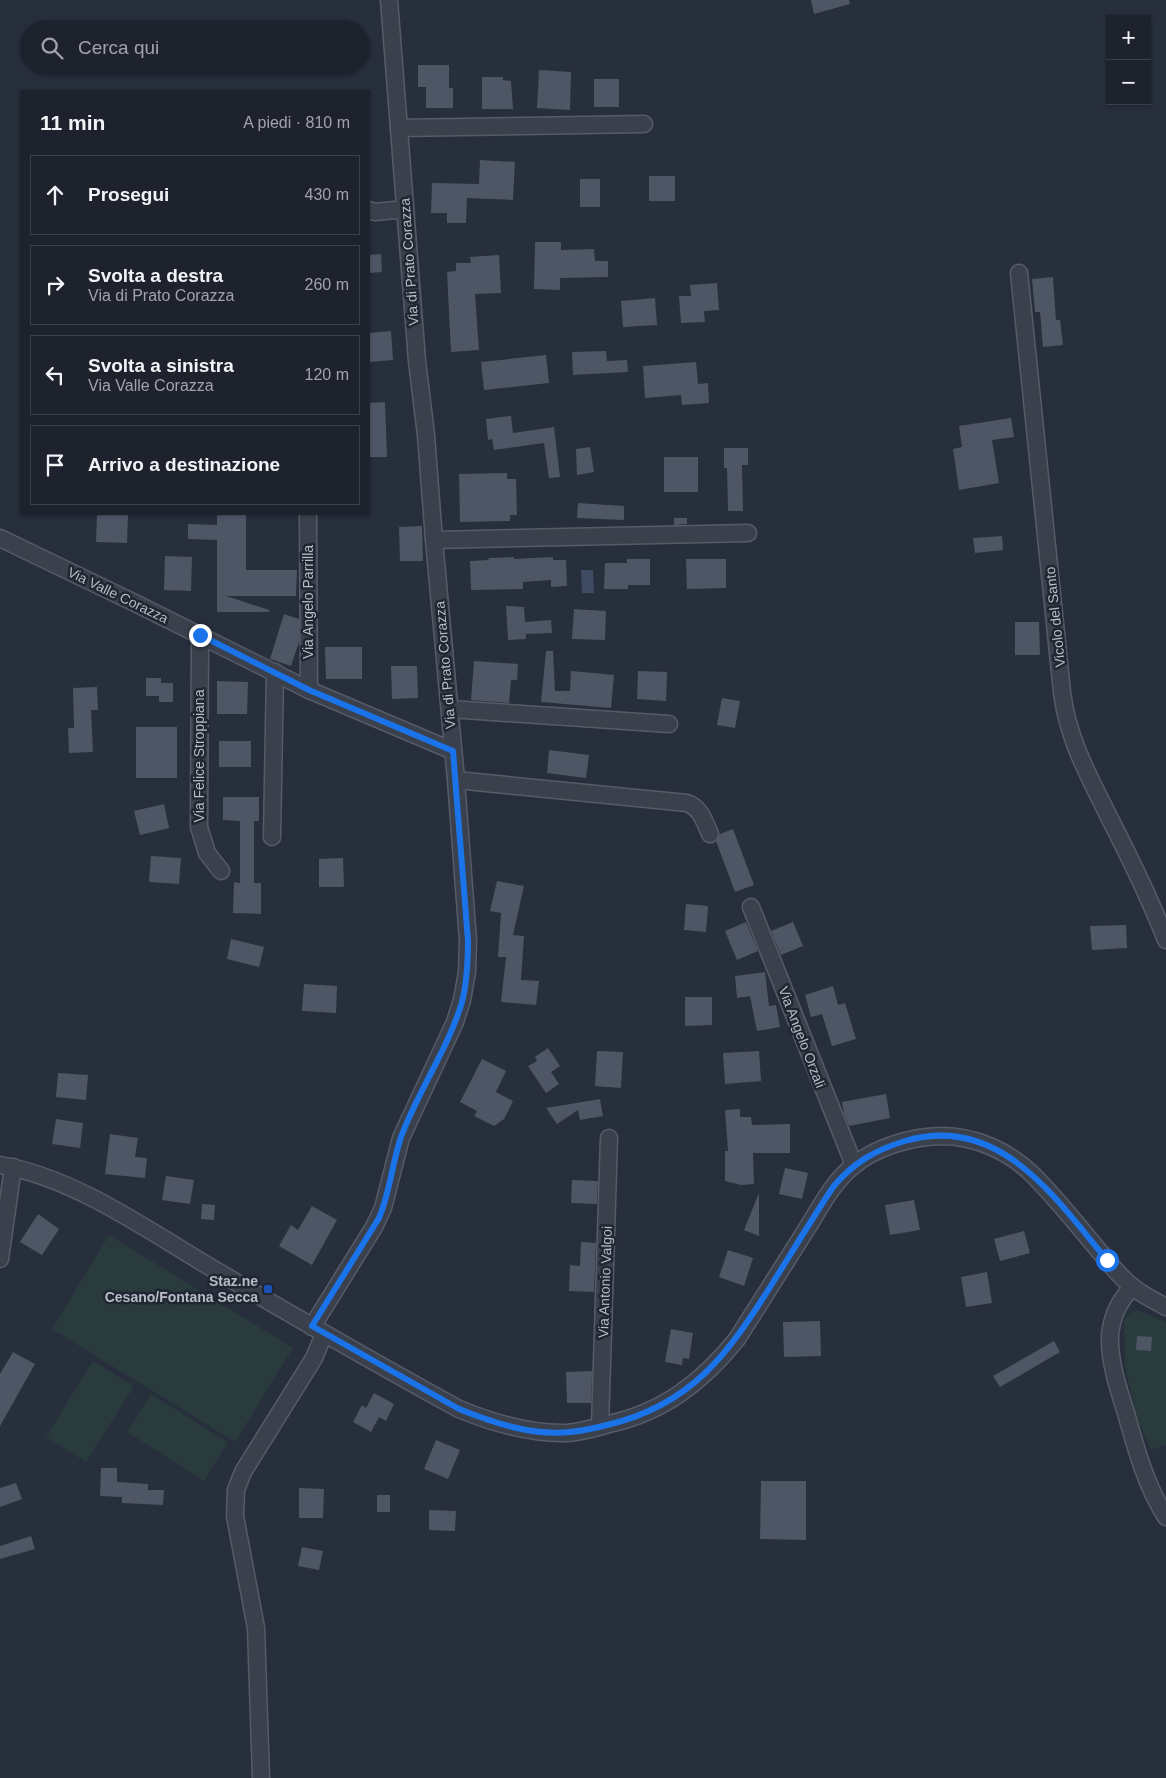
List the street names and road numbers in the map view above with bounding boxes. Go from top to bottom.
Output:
street label: Via di Prato Corazza [397,197,421,326]
street label: Via Angelo Parrilla [300,545,316,659]
street label: Via Valle Corazza [65,564,171,626]
street label: Vicolo del Santo [1042,566,1068,668]
street label: Via di Prato Corazza [431,600,459,730]
street label: Via Felice Stroppiana [191,689,207,822]
street label: Via Angelo Orzali [775,984,829,1090]
street label: Via Antonio Valgoi [595,1226,615,1338]

